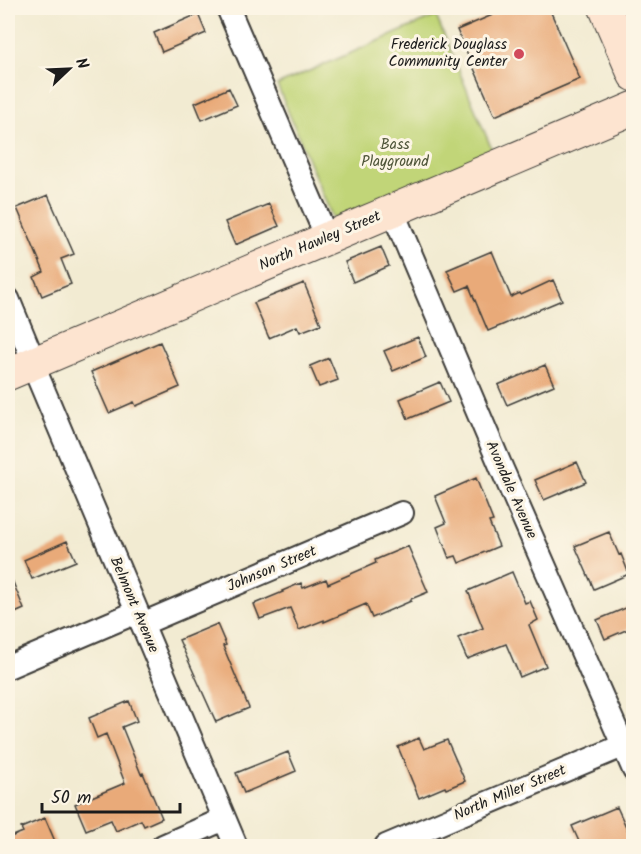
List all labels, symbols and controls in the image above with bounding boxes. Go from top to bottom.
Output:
place label: Frederick Douglass Community Center [388,33,508,74]
north arrow [39,39,99,99]
marker: Frederick Douglass Community Center [512,47,526,61]
text: N [68,54,95,73]
park label: Bass Playground [361,133,429,174]
street label: North Hawley Street [255,204,385,278]
street label: Avondale Avenue [479,437,543,543]
street label: Johnson Street [224,539,321,599]
street label: Belmont Avenue [103,553,165,657]
street label: North Miller Street [450,758,570,828]
scale bar [42,776,180,814]
text: 50 m [51,784,91,813]

